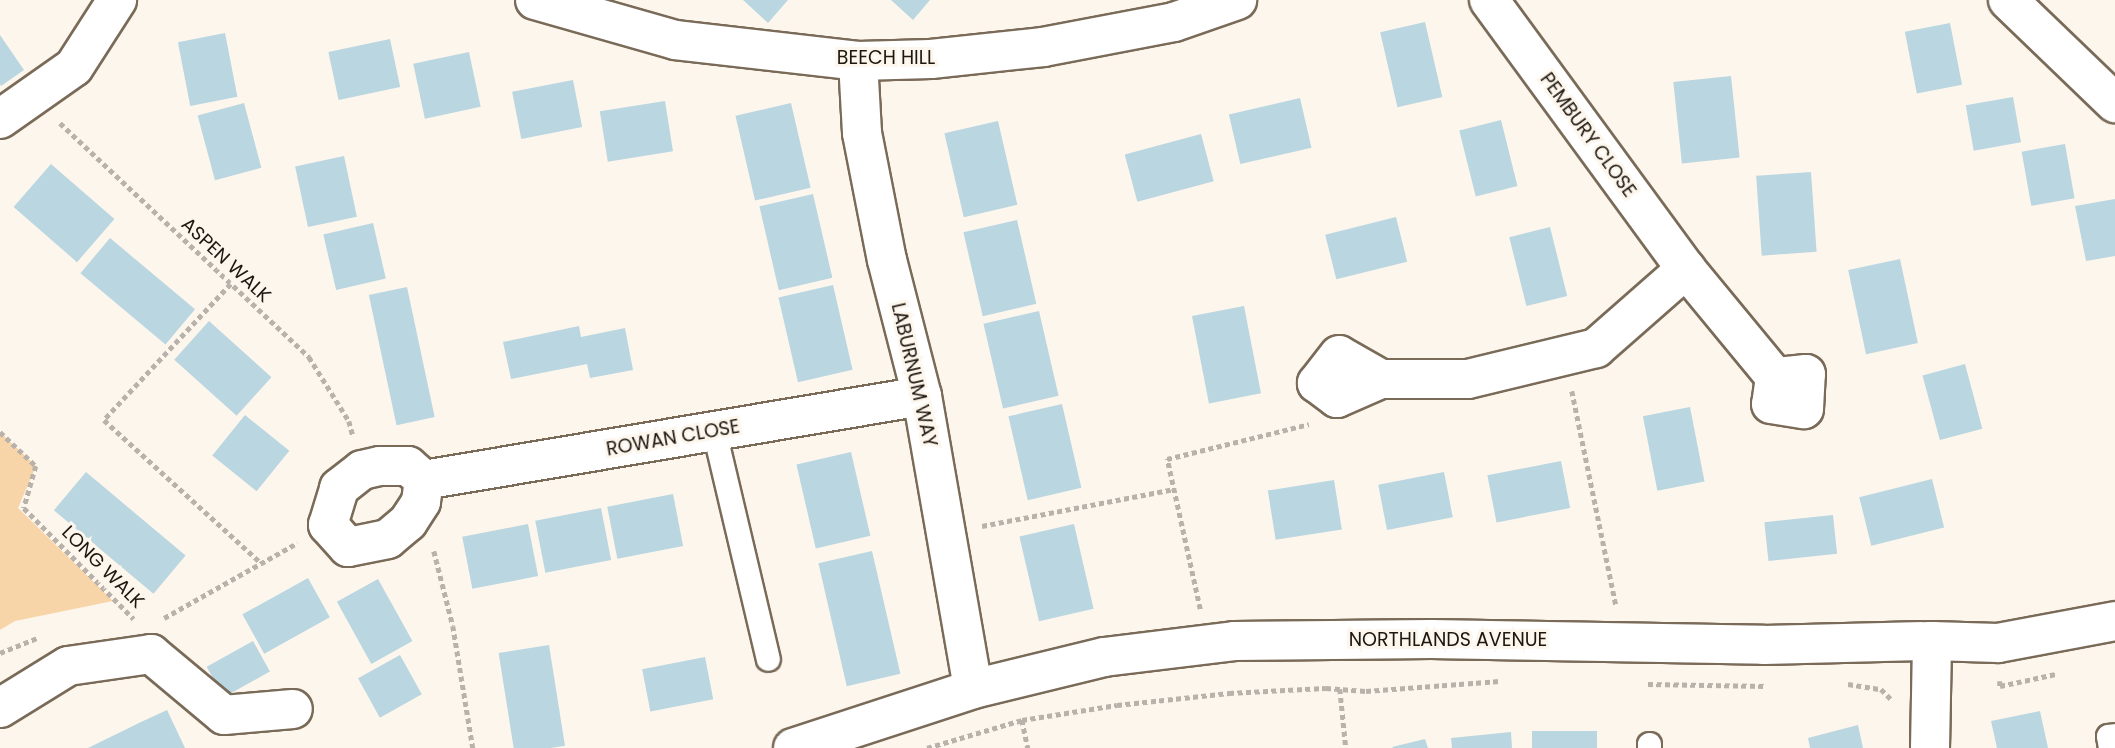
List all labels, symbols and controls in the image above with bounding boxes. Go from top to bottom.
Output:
street label: BEECH HILL [837,47,935,69]
street label: PEMBURY CLOSE [1535,68,1641,202]
street label: ASPEN WALK [177,213,275,307]
street label: LABURNUM WAY [886,301,942,449]
street label: ROWAN CLOSE [605,415,741,461]
street label: LONG WALK [57,521,149,613]
street label: NORTHLANDS AVENUE [1349,629,1547,651]

